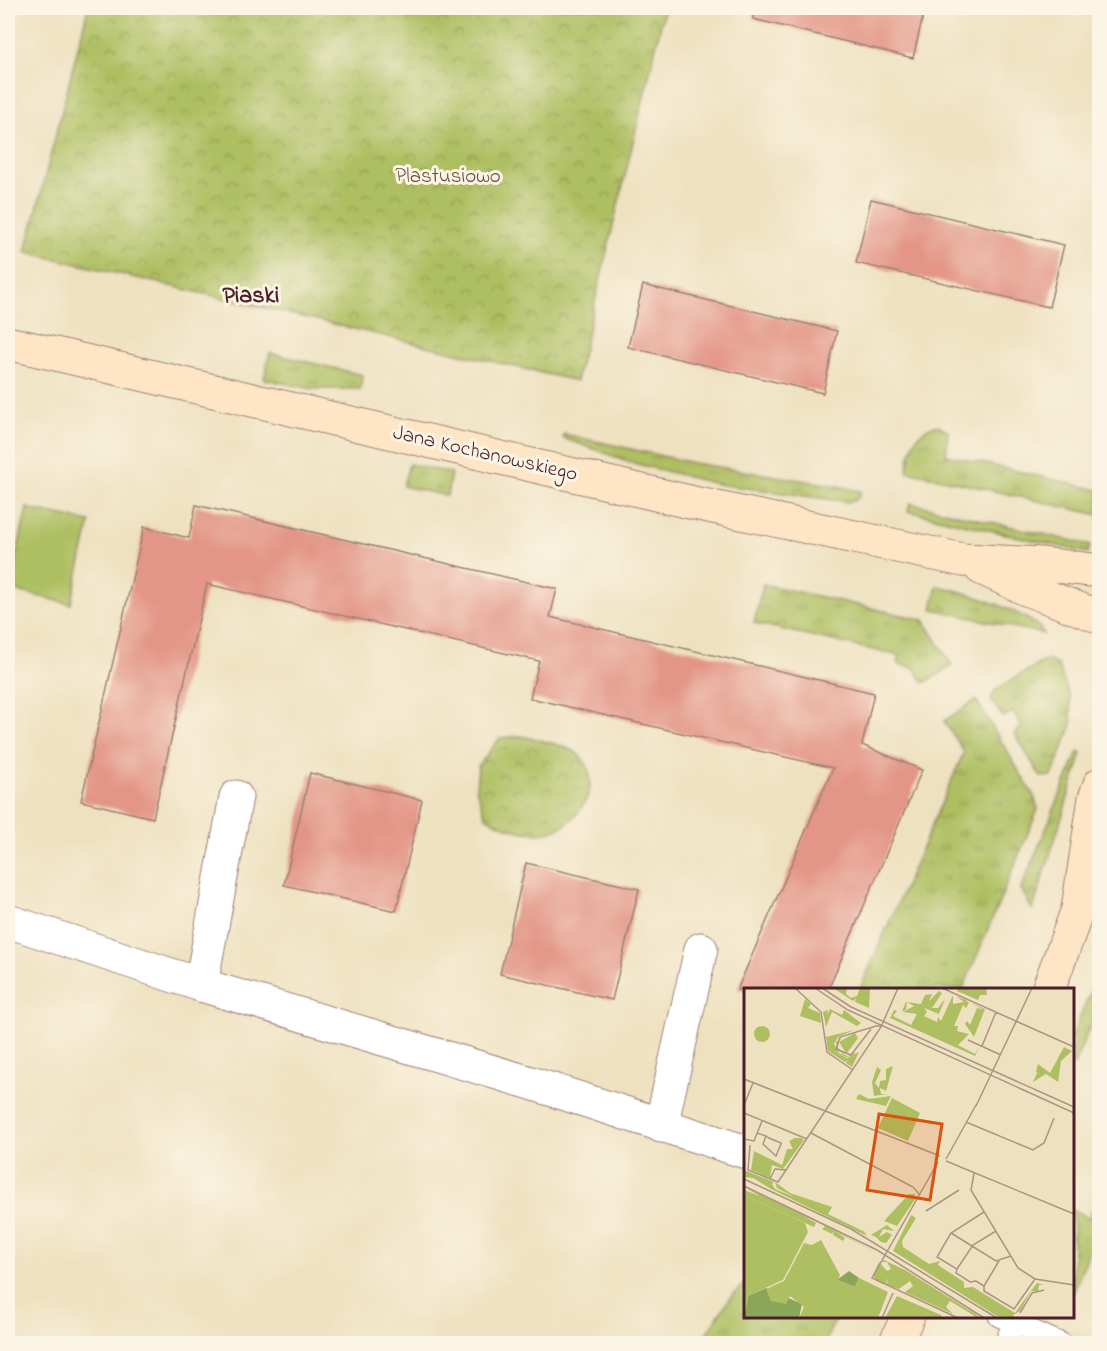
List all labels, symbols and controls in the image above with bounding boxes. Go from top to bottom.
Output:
park label: Plastusiowo [395,162,501,192]
district label: Piaski [223,279,279,314]
street label: Jana Kochanowskiego [389,418,580,492]
inset map [744,988,1074,1318]

